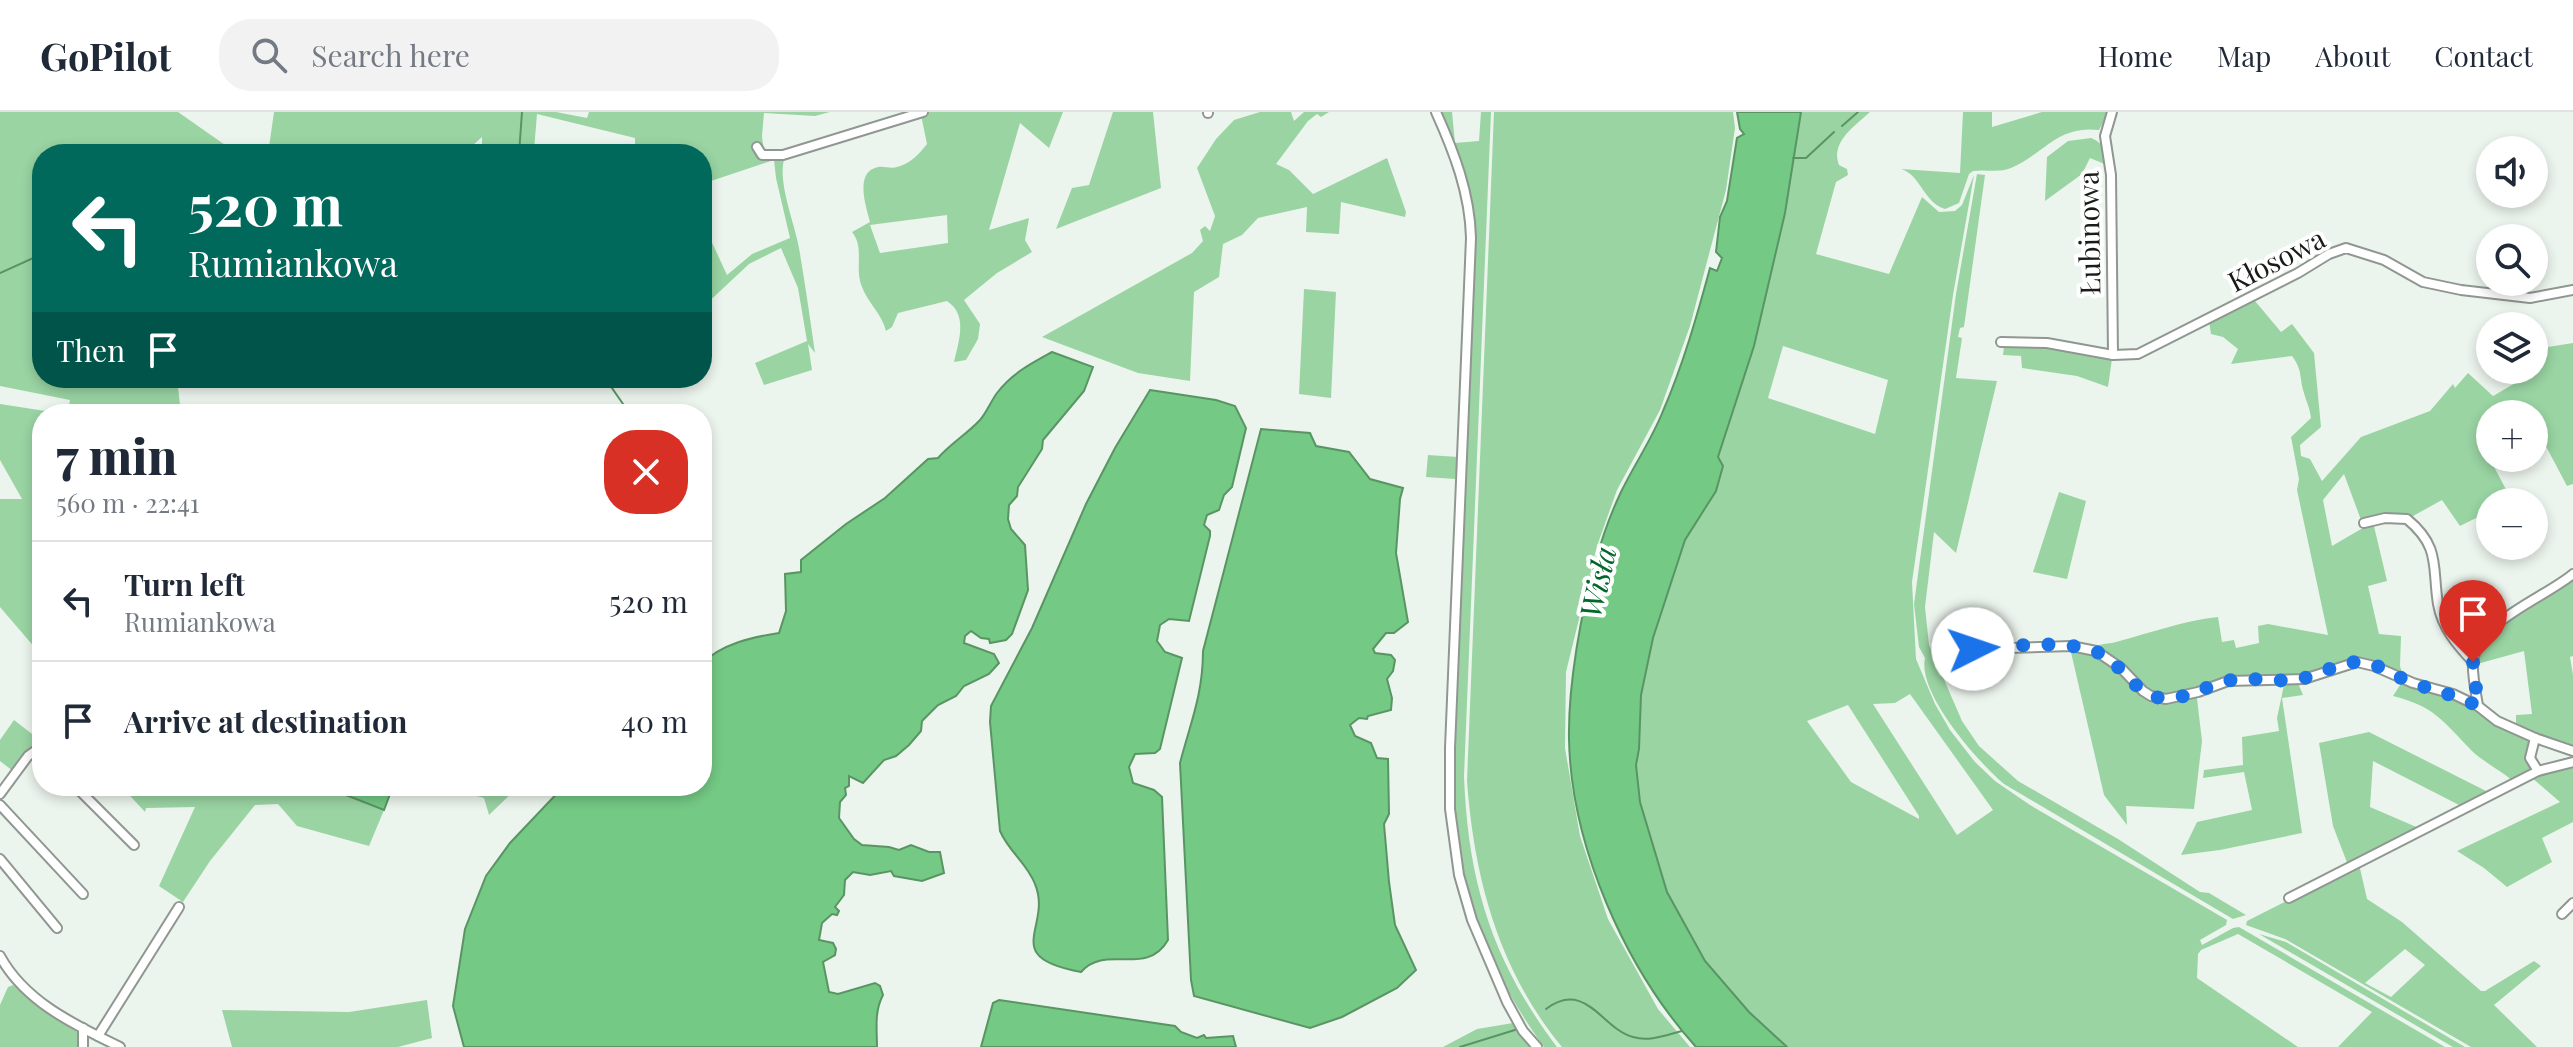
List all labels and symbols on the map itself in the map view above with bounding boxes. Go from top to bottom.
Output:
street label: Łubinowa [2068,171,2108,295]
street label: Kłosowa [2221,219,2331,299]
water label: Wisła [1569,542,1625,622]
pin [2439,580,2507,662]
position arrow [1931,607,2015,691]

